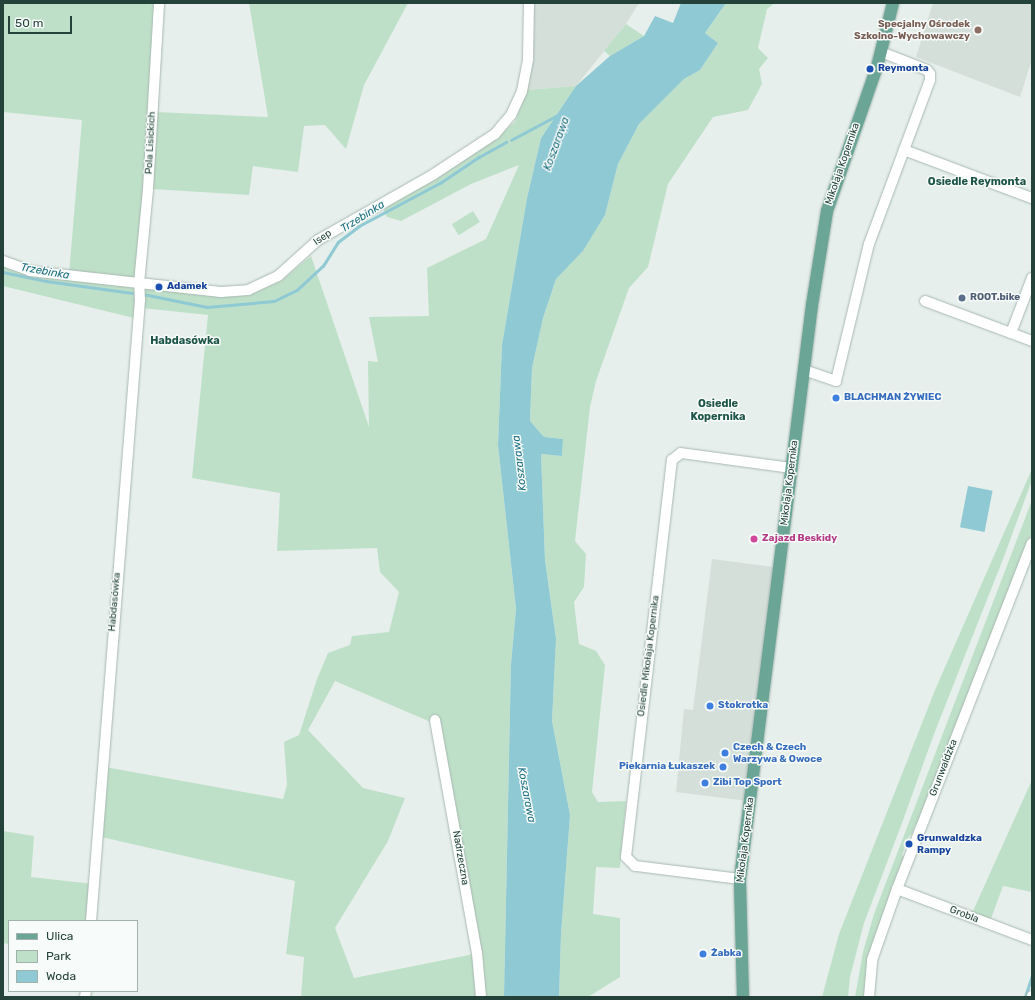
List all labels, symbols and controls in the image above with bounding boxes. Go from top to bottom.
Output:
scale bar [10,8,74,34]
text: 50 m [15,16,43,30]
place label: Specjalny Ośrodek Szkolno-Wychowawczy [854,18,970,42]
marker: Specjalny Ośrodek Szkolno-Wychowawczy [973,25,983,35]
place label: Reymonta [878,63,929,75]
marker: Reymonta [865,64,875,74]
street label: Pola Lisickich [143,111,159,175]
water label: Koszarawa [541,115,573,173]
street label: Mikołaja Kopernika [823,121,863,207]
district label: Osiedle Reymonta [928,175,1026,189]
water label: Trzebinka [339,198,387,236]
street label: Isep [312,228,334,248]
water label: Trzebinka [19,261,71,283]
place label: Adamek [167,281,207,293]
marker: Adamek [154,282,164,292]
place label: ROOT.bike [970,292,1020,304]
marker: ROOT.bike [957,293,967,303]
district label: Habdasówka [150,334,220,348]
place label: BLACHMAN ŻYWIEC [844,392,941,404]
marker: BLACHMAN ŻYWIEC [831,393,841,403]
district label: Osiedle Kopernika [690,398,746,424]
water label: Koszarawa [510,434,530,492]
street label: Mikołaja Kopernika [779,440,801,526]
place label: Zajazd Beskidy [762,533,837,545]
marker: Zajazd Beskidy [749,534,759,544]
street label: Habdasówka [106,572,124,632]
street label: Osiedle Mikołaja Kopernika [636,595,662,717]
place label: Stokrotka [718,700,768,712]
marker: Stokrotka [705,701,715,711]
street label: Grunwaldzka [928,738,960,798]
place label: Czech & Czech Warzywa & Owoce [733,741,822,764]
marker: Czech & Czech Warzywa & Owoce [720,748,730,758]
place label: Piekarnia Łukaszek [619,761,715,773]
marker: Piekarnia Łukaszek [718,762,728,772]
water label: Koszarawa [514,766,538,824]
place label: Zibi Top Sport [713,777,782,789]
marker: Zibi Top Sport [700,778,710,788]
street label: Mikołaja Kopernika [735,797,757,883]
street label: Nadrzeczna [449,830,471,886]
place label: Grunwaldzka Rampy [917,832,982,856]
marker: Grunwaldzka Rampy [904,839,914,849]
street label: Grobla [948,904,980,926]
legend [8,920,138,992]
text: Ulica [46,929,73,943]
place label: Żabka [711,948,741,960]
text: Park [46,949,71,963]
marker: Żabka [698,949,708,959]
text: Woda [46,969,76,983]

